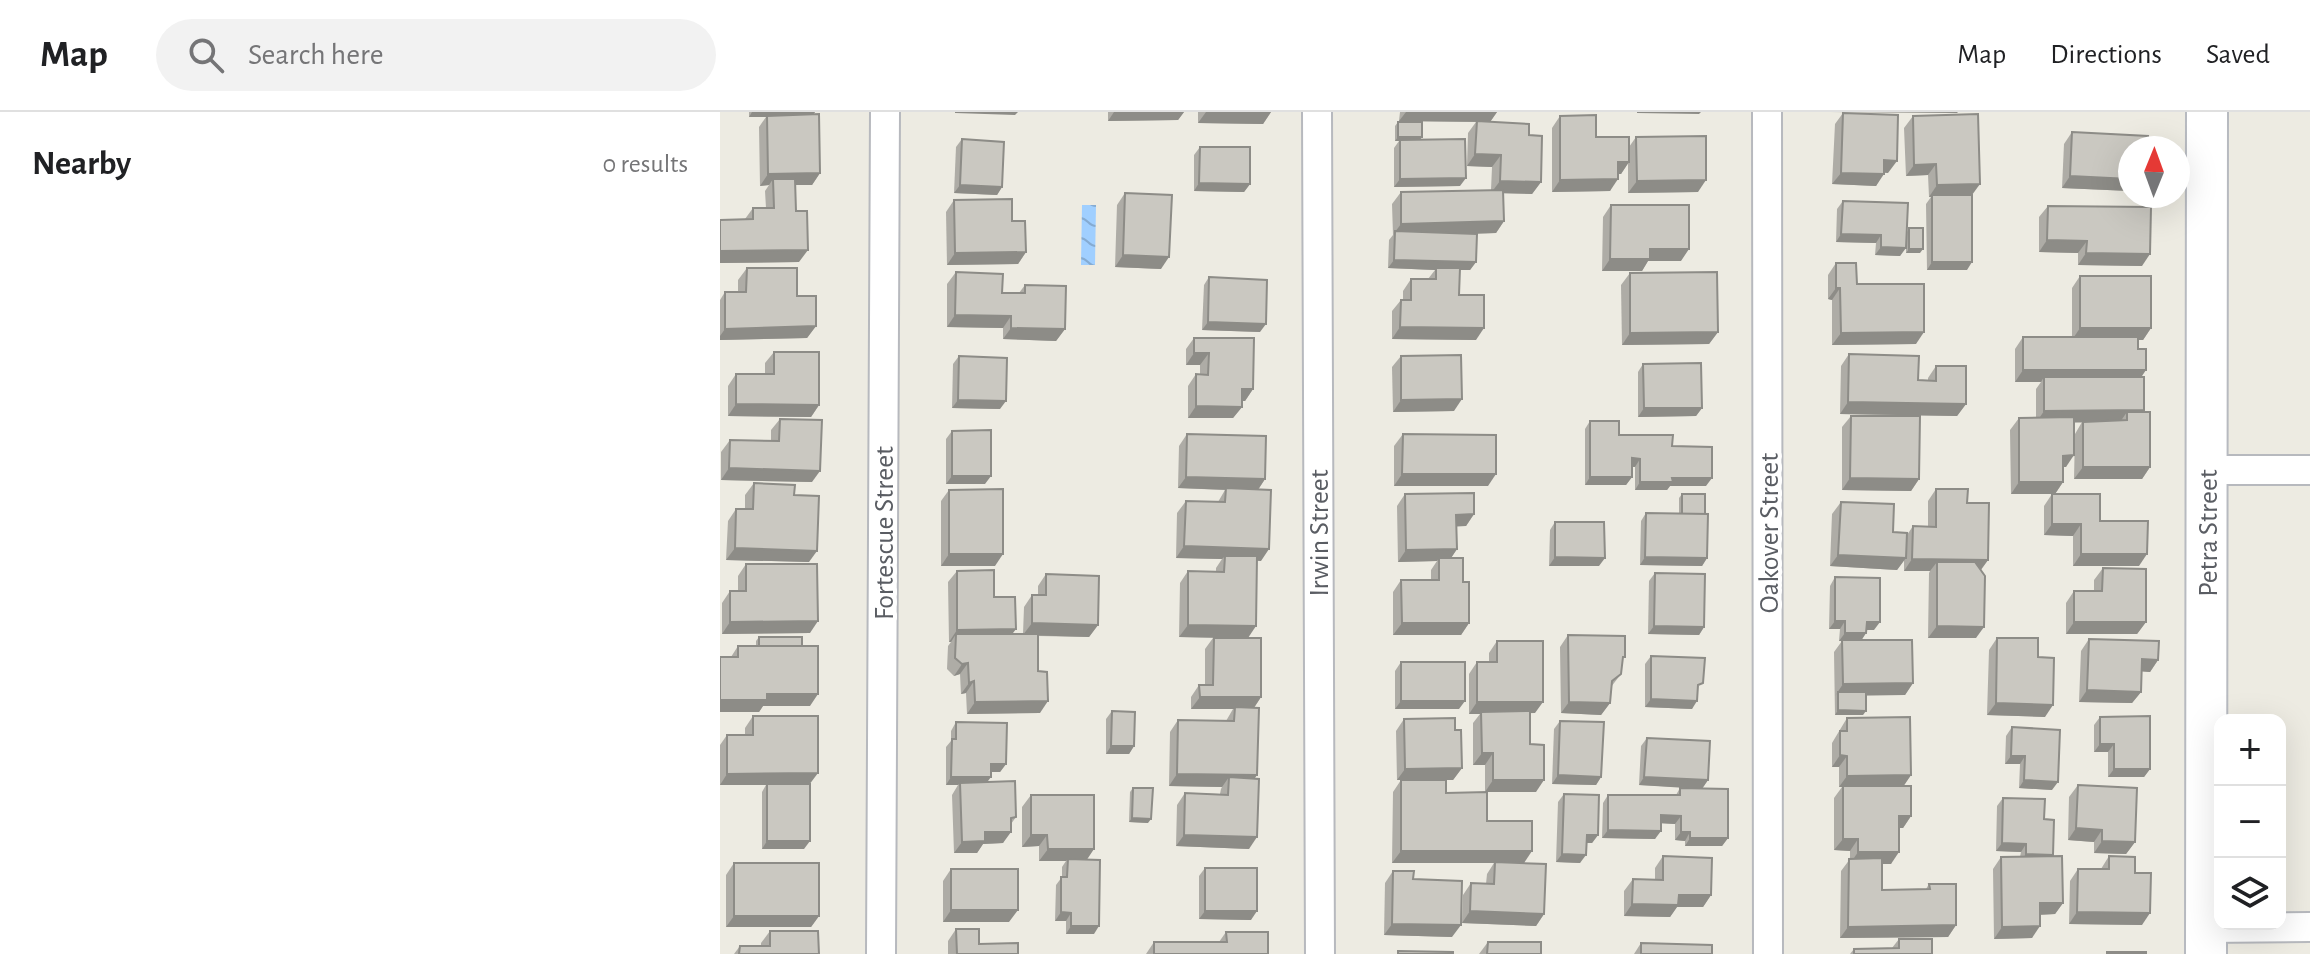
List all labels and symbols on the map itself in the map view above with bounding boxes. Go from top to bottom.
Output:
north arrow [2118,136,2190,208]
street label: Fortescue Street [871,446,899,620]
street label: Oakover Street [1756,453,1784,613]
street label: Irwin Street [1306,469,1334,597]
street label: Petra Street [2195,469,2223,597]

